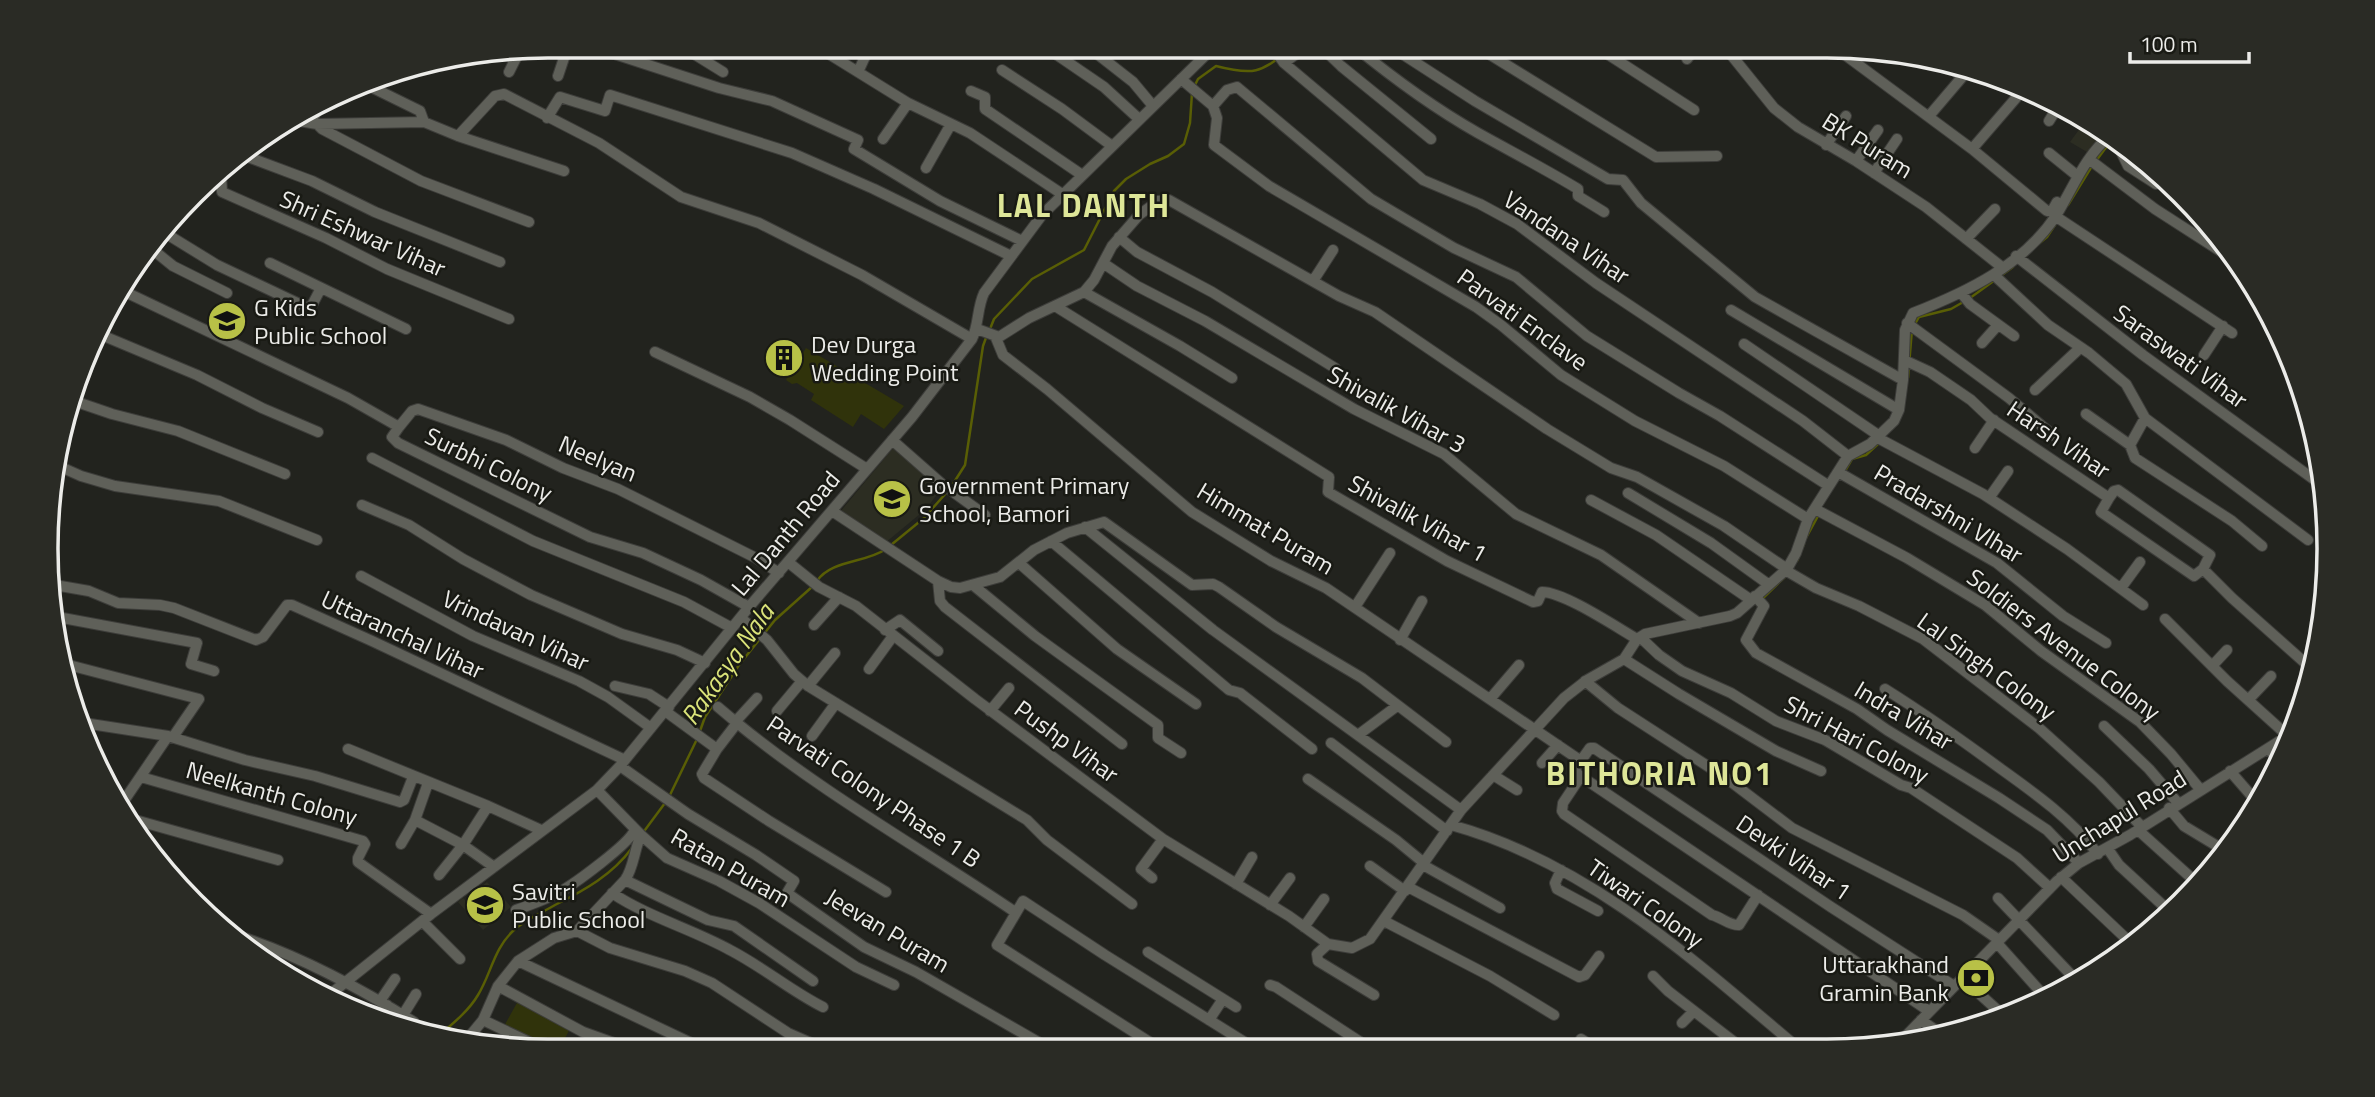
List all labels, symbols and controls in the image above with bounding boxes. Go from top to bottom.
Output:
scale bar [2130,21,2249,65]
text: 100 m [2140,28,2197,60]
street label: BK Puram [1816,103,1920,187]
street label: Shri Eshwar Vihar [274,180,452,286]
district label: LAL DANTH [997,181,1171,229]
street label: Vandana Vihar [1497,181,1637,293]
street label: Parvati Enclave [1450,259,1596,379]
place label: G Kids Public School [254,289,387,353]
street label: Saraswati Vihar [2107,295,2255,417]
school or university icon: G Kids Public School [206,300,248,342]
place label: Dev Durga Wedding Point [811,326,959,390]
building icon: Dev Durga Wedding Point [763,337,805,379]
street label: Shivalik Vihar 3 [1321,356,1473,462]
street label: Harsh Vihar [2000,391,2118,487]
street label: Surbhi Colony [419,418,559,511]
street label: Neelyan [553,425,643,491]
street label: Pradarshni VIhar [1868,454,2030,572]
street label: Lal Danth Road [722,463,848,603]
street label: Shivalik Vihar 1 [1342,465,1494,571]
place label: Government Primary School, Bamori [919,467,1130,531]
street label: Himmat Puram [1190,473,1342,583]
school or university icon: Government Primary School, Bamori [871,478,913,520]
street label: Soldiers Avenue Colony [1960,559,2169,729]
street label: Uttaranchal Vihar [316,580,490,688]
street label: Vrindavan Vihar [437,580,595,680]
water label: Rakasya Nala [671,594,784,733]
street label: Lal Singh Colony [1910,603,2064,729]
street label: Indra Vihar [1848,671,1960,759]
street label: Shri Hari Colony [1778,686,1936,793]
street label: Pushp Vihar [1007,691,1127,791]
street label: Parvati Colony Phase 1 B [760,706,988,876]
district label: BITHORIA NO1 [1546,749,1774,797]
street label: Neelkanth Colony [182,751,362,835]
street label: Unchapul Road [2045,760,2193,872]
street label: Devki Vihar 1 [1729,805,1859,909]
street label: Ratan Puram [664,818,798,916]
street label: Tiwari Colony [1580,850,1712,957]
place label: Savitri Public School [512,873,645,937]
street label: Jeevan Puram [819,879,957,981]
school or university icon: Savitri Public School [464,884,506,926]
place label: Uttarakhand Gramin Bank [1819,946,1949,1010]
bank icon: Uttarakhand Gramin Bank [1955,957,1997,999]

